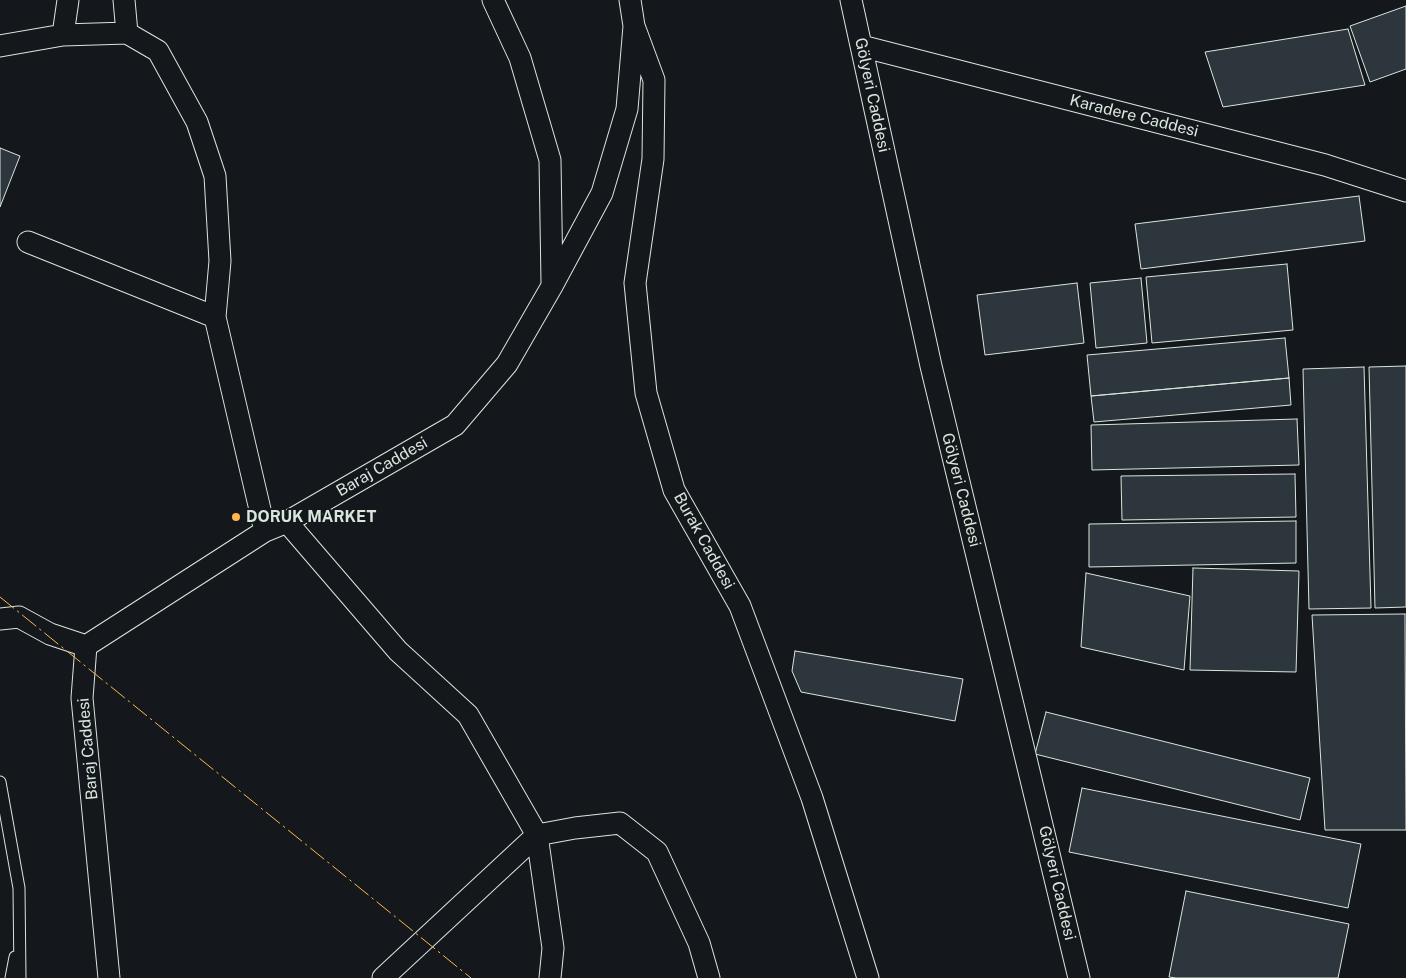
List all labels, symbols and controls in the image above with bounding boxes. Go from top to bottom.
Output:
street label: Gölyeri Caddesi [850,36,894,154]
street label: Karadere Caddesi [1068,91,1200,141]
street label: Gölyeri Caddesi [938,431,984,549]
street label: Baraj Caddesi [333,433,431,501]
street label: Burak Caddesi [669,489,739,593]
place label: DORUK MARKET [246,507,376,527]
marker: DORUK MARKET [230,511,242,523]
street label: Baraj Caddesi [74,697,102,801]
street label: Gölyeri Caddesi [1035,824,1079,942]

